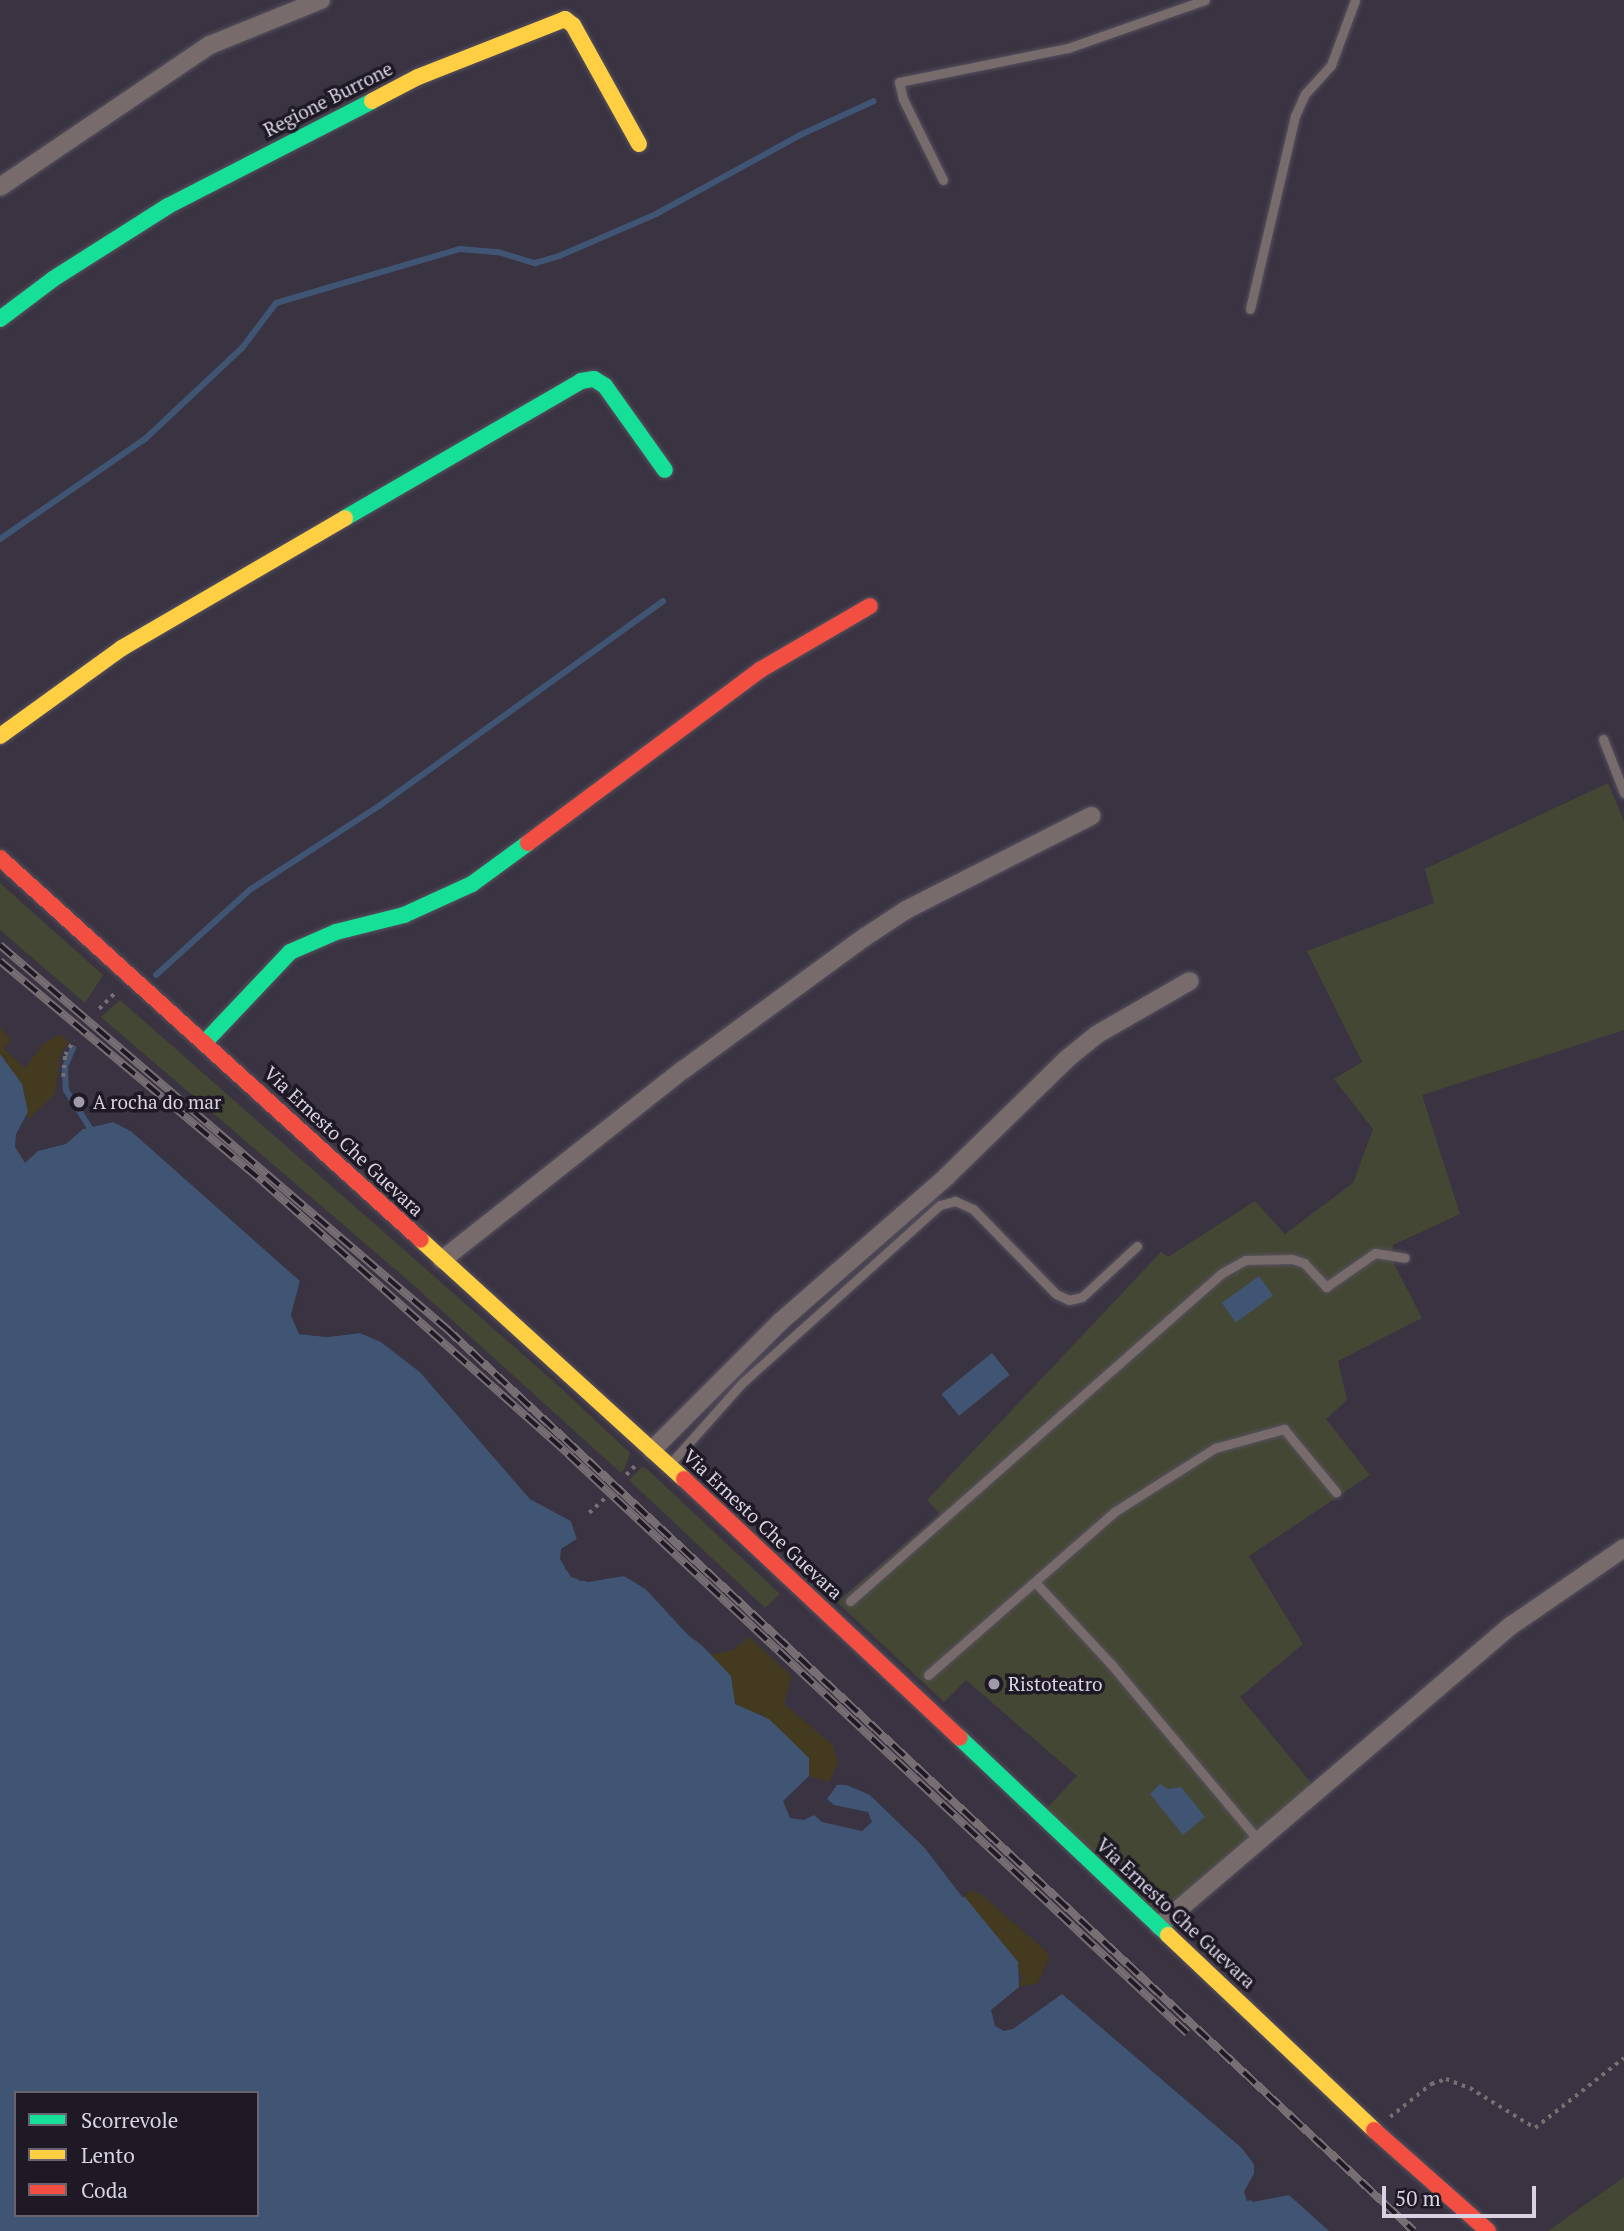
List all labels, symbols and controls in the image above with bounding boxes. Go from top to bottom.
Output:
street label: Regione Burrone [260,57,396,141]
street label: Via Ernesto Che Guevara [260,1061,428,1221]
place label: A rocha do mar [93,1091,222,1113]
marker: A rocha do mar [71,1094,87,1110]
street label: Via Ernesto Che Guevara [679,1444,847,1604]
place label: Ristoteatro [1008,1673,1102,1695]
marker: Ristoteatro [986,1676,1002,1692]
street label: Via Ernesto Che Guevara [1092,1833,1260,1993]
legend [14,2091,259,2217]
text: Scorrevole [81,2106,178,2134]
text: Lento [81,2141,135,2169]
scale bar [1386,2172,1540,2216]
text: Coda [81,2176,128,2204]
text: 50 m [1395,2184,1441,2212]

